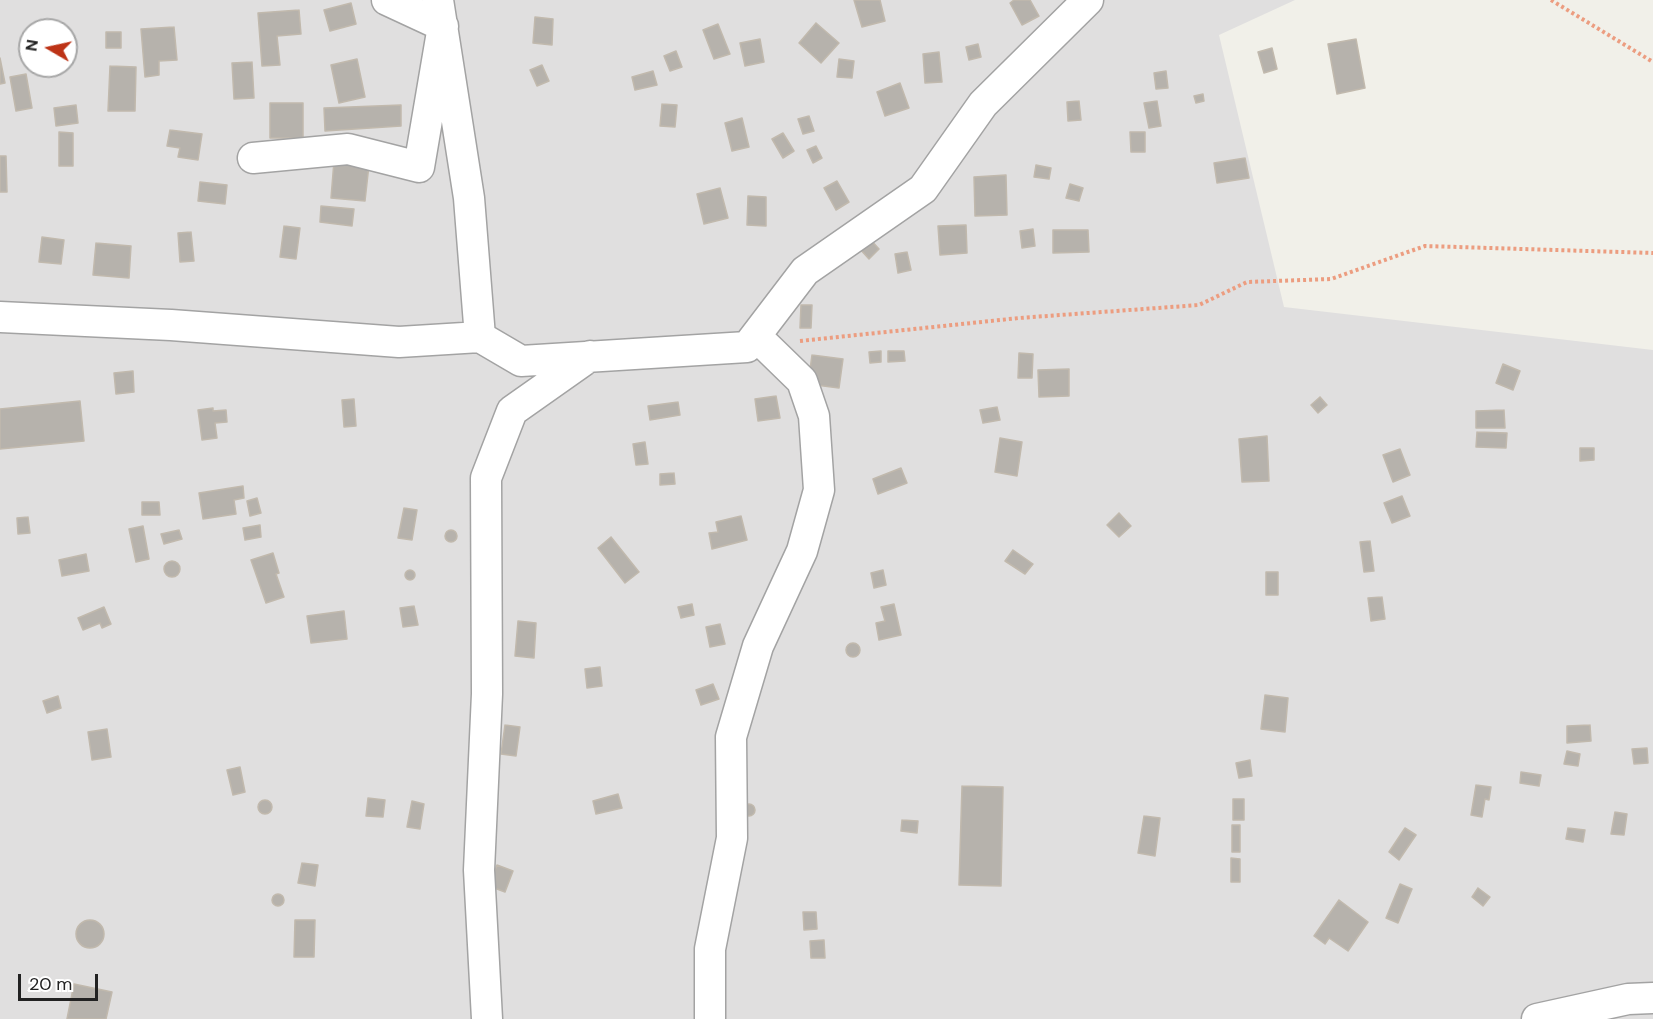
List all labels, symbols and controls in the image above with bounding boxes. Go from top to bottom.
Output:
north arrow [18,18,78,78]
text: N [20,38,43,53]
scale bar [21,962,100,1000]
text: 20 m [29,972,72,996]

